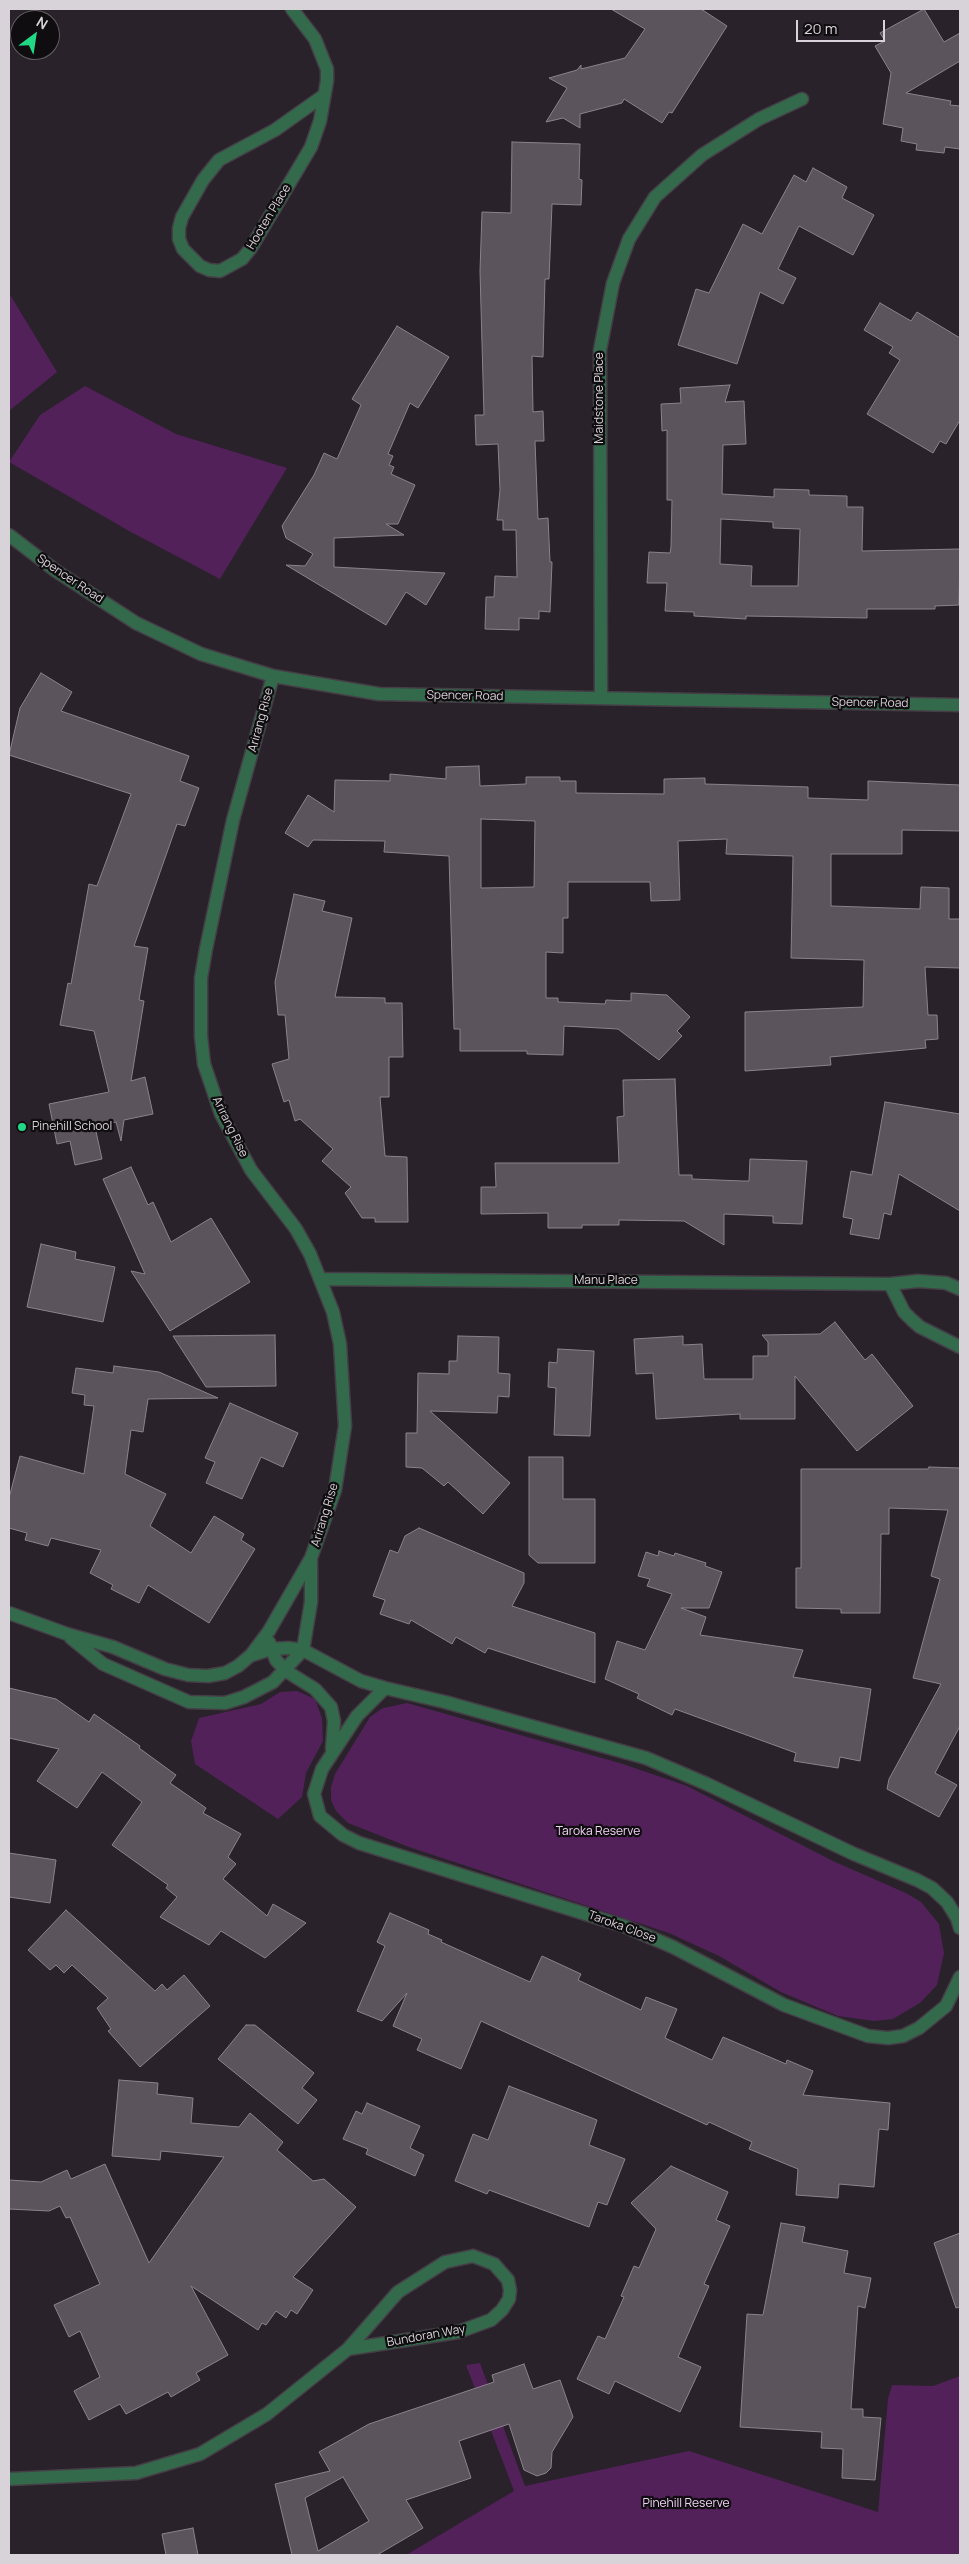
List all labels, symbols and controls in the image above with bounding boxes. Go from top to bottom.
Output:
north arrow [10,10,60,60]
scale bar [799,10,888,42]
text: N [33,12,52,33]
text: 20 m [804,18,837,39]
street label: Hooten Place [244,182,294,252]
street label: Maidstone Place [593,352,607,444]
street label: Spencer Road [34,551,106,607]
street label: Arirang Rise [246,686,276,754]
street label: Spencer Road [426,688,504,704]
street label: Spencer Road [831,695,909,711]
street label: Arirang Rise [209,1094,251,1160]
place label: Pinehill School [32,1120,112,1134]
marker: Pinehill School [16,1121,28,1133]
street label: Manu Place [574,1274,638,1288]
street label: Arirang Rise [308,1481,342,1549]
park label: Taroka Reserve [556,1825,640,1839]
street label: Taroka Close [586,1908,658,1946]
street label: Bundoran Way [386,2322,466,2350]
park label: Pinehill Reserve [642,2497,730,2511]

